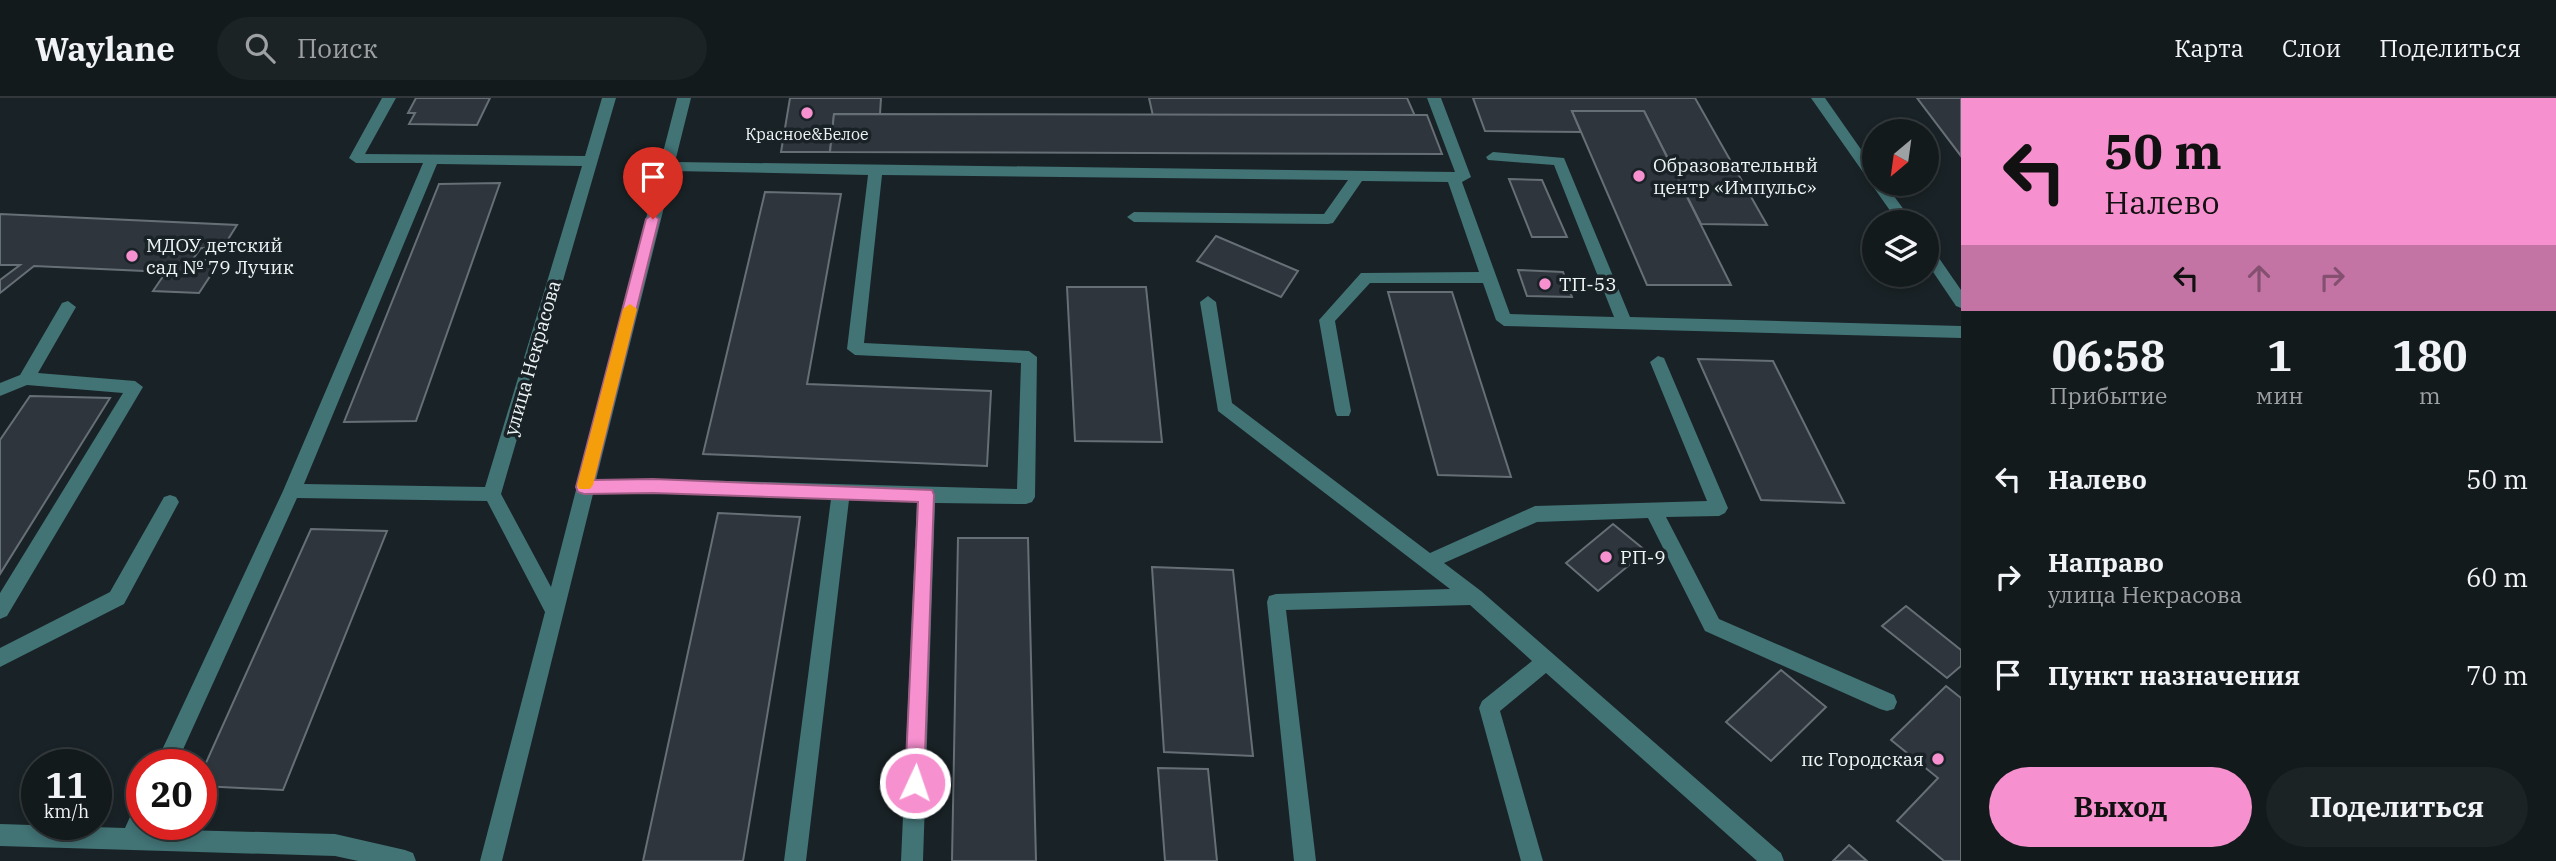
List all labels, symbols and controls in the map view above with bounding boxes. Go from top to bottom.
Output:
search box [217,17,707,80]
text: Waylane [35,27,175,70]
icon: search [241,29,279,67]
text: Поиск [297,31,378,65]
text: Карта [2174,32,2244,64]
text: Слои [2282,32,2341,64]
text: Поделиться [2379,32,2521,64]
marker: Красное&Белое [799,105,815,121]
north arrow [1862,119,1939,196]
map controls [1862,119,1939,287]
text: 50 m [2104,119,2222,182]
place label: Красное&Белое [745,124,869,144]
icon: left [1989,126,2080,217]
pin [623,147,683,219]
place label: Образовательнвй центр «Импульс» [1653,153,1818,199]
icon: arrive [634,158,672,196]
marker: Образовательнвй центр «Импульс» [1631,168,1647,184]
text: Налево [2104,181,2220,223]
button: layers [1862,210,1939,287]
place label: МДОУ детский сад № 79 Лучик [146,233,294,279]
marker: МДОУ детский сад № 79 Лучик [124,248,140,264]
icon: left [2167,259,2205,297]
icon: ahead [2240,259,2278,297]
icon: right [2313,259,2351,297]
place label: ТП-53 [1559,272,1617,296]
marker: ТП-53 [1537,276,1553,292]
street label: улица Некрасова [498,278,566,438]
text: 06:58 [2052,328,2165,383]
text: 1 [2267,328,2292,383]
text: 180 [2392,328,2468,383]
text: Прибытие [2049,380,2167,410]
text: мин [2256,380,2304,410]
text: m [2419,380,2441,410]
icon: left [1989,460,2027,498]
text: Налево [2048,462,2147,496]
text: 50 m [2466,462,2528,496]
place label: РП-9 [1620,545,1666,569]
text: Направо [2048,545,2164,579]
marker: РП-9 [1598,549,1614,565]
icon: right [1989,558,2027,596]
text: 60 m [2466,560,2528,594]
text: улица Некрасова [2048,579,2242,609]
icon: arrive [1989,656,2027,694]
text: Пункт назначения [2048,658,2300,692]
text: 70 m [2466,658,2528,692]
position arrow [878,746,952,820]
place label: пс Городская [1801,747,1924,771]
speed limit sign: 20 [126,749,217,840]
marker: пс Городская [1930,751,1946,767]
text: 11 [45,762,88,808]
button: Выход [1989,767,2252,847]
button: Поделиться [2266,767,2528,847]
text: km/h [44,800,89,823]

